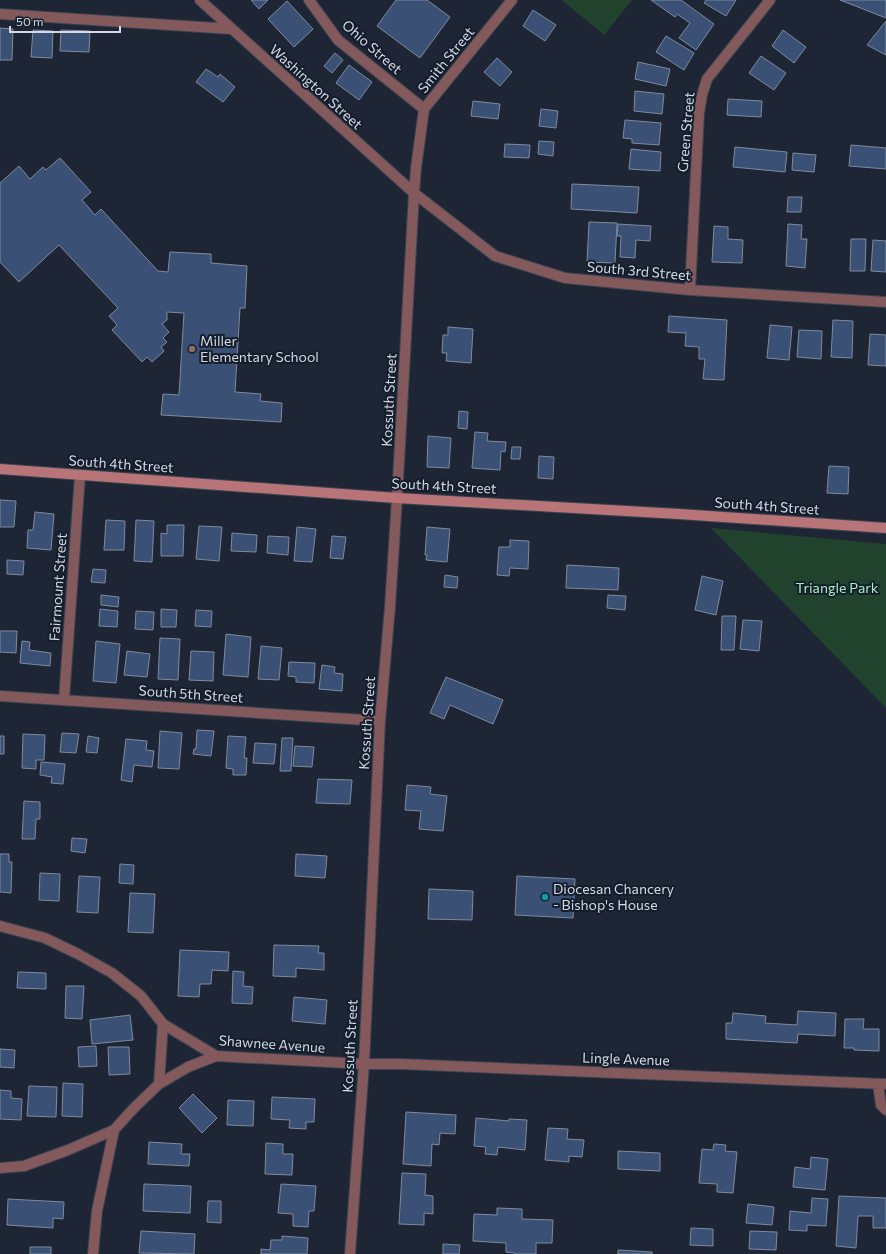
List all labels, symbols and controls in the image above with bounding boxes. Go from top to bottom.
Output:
scale bar [10,8,120,34]
text: 50 m [16,14,44,28]
street label: Ohio Street [339,16,406,77]
street label: Smith Street [414,23,478,96]
street label: Washington Street [267,41,366,133]
street label: Green Street [674,91,698,173]
street label: South 3rd Street [586,257,692,284]
place label: Miller Elementary School [200,332,319,365]
marker: Miller Elementary School [187,344,197,354]
street label: Kossuth Street [378,353,399,447]
street label: South 4th Street [68,451,174,476]
street label: South 4th Street [391,474,497,497]
street label: South 4th Street [714,493,820,518]
street label: Fairmount Street [45,532,70,642]
park label: Triangle Park [796,579,879,596]
street label: Kossuth Street [355,675,378,770]
street label: South 5th Street [138,681,244,706]
place label: Diocesan Chancery - Bishop's House [553,880,674,913]
marker: Diocesan Chancery - Bishop's House [540,892,550,902]
street label: Kossuth Street [339,999,360,1093]
street label: Shawnee Avenue [218,1031,326,1056]
street label: Lingle Avenue [582,1048,670,1069]

